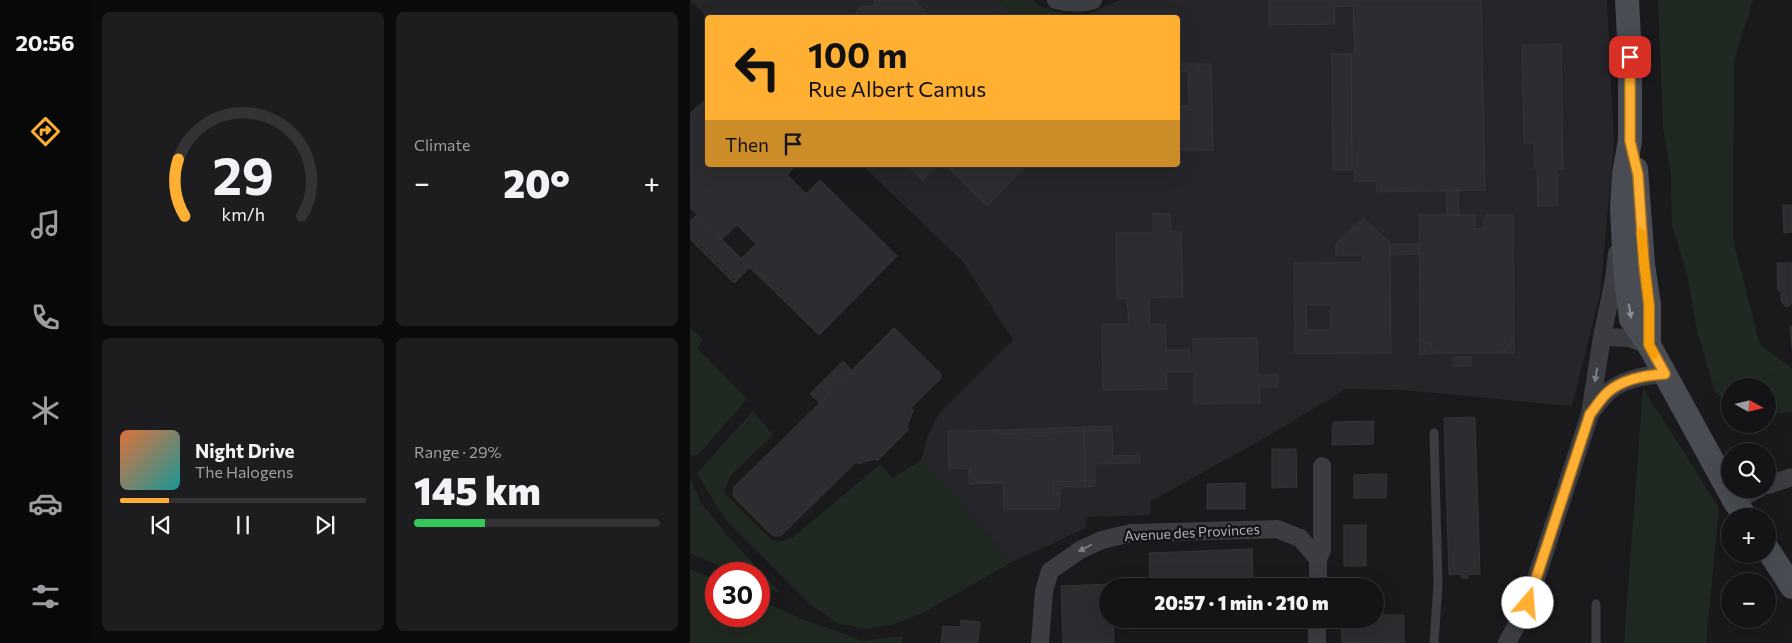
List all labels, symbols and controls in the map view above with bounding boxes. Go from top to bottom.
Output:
text: 20:56 [15,29,75,56]
text: 100 m [808,32,908,75]
icon: left [725,35,790,100]
pin [1609,36,1651,78]
icon: arrive [1616,43,1644,71]
text: Rue Albert Camus [808,75,986,102]
icon: directions [28,114,63,149]
icon: arrive [779,130,807,158]
text: Then [725,133,769,156]
text: Climate [414,135,470,154]
text: 29 [212,142,274,206]
text: 20° [503,159,570,206]
text: − [414,165,430,199]
text: + [644,165,660,199]
text: km/h [221,203,265,225]
icon: music [28,207,63,242]
icon: phone [28,300,63,335]
one-way arrow [1626,303,1634,319]
one-way arrow [1592,368,1600,384]
north arrow [1721,378,1776,432]
map controls [1721,378,1776,628]
icon: climate [28,393,63,428]
text: Night Drive [195,439,295,462]
text: Range · 29% [414,442,502,461]
button: search [1721,443,1776,498]
text: The Halogens [195,462,293,481]
text: 145 km [414,466,541,513]
icon: car [28,486,63,521]
button: + [1721,508,1776,563]
icon: previous [147,511,175,539]
icon: pause [229,511,257,539]
icon: next [311,511,339,539]
street label: Avenue des Provinces [1124,520,1260,544]
one-way arrow [1077,544,1092,552]
speed limit sign: 30 [705,562,770,627]
button: − [1721,573,1776,628]
position arrow [1501,576,1553,628]
icon: filters [28,579,63,614]
text: 20:57 · 1 min · 210 m [1154,591,1329,614]

